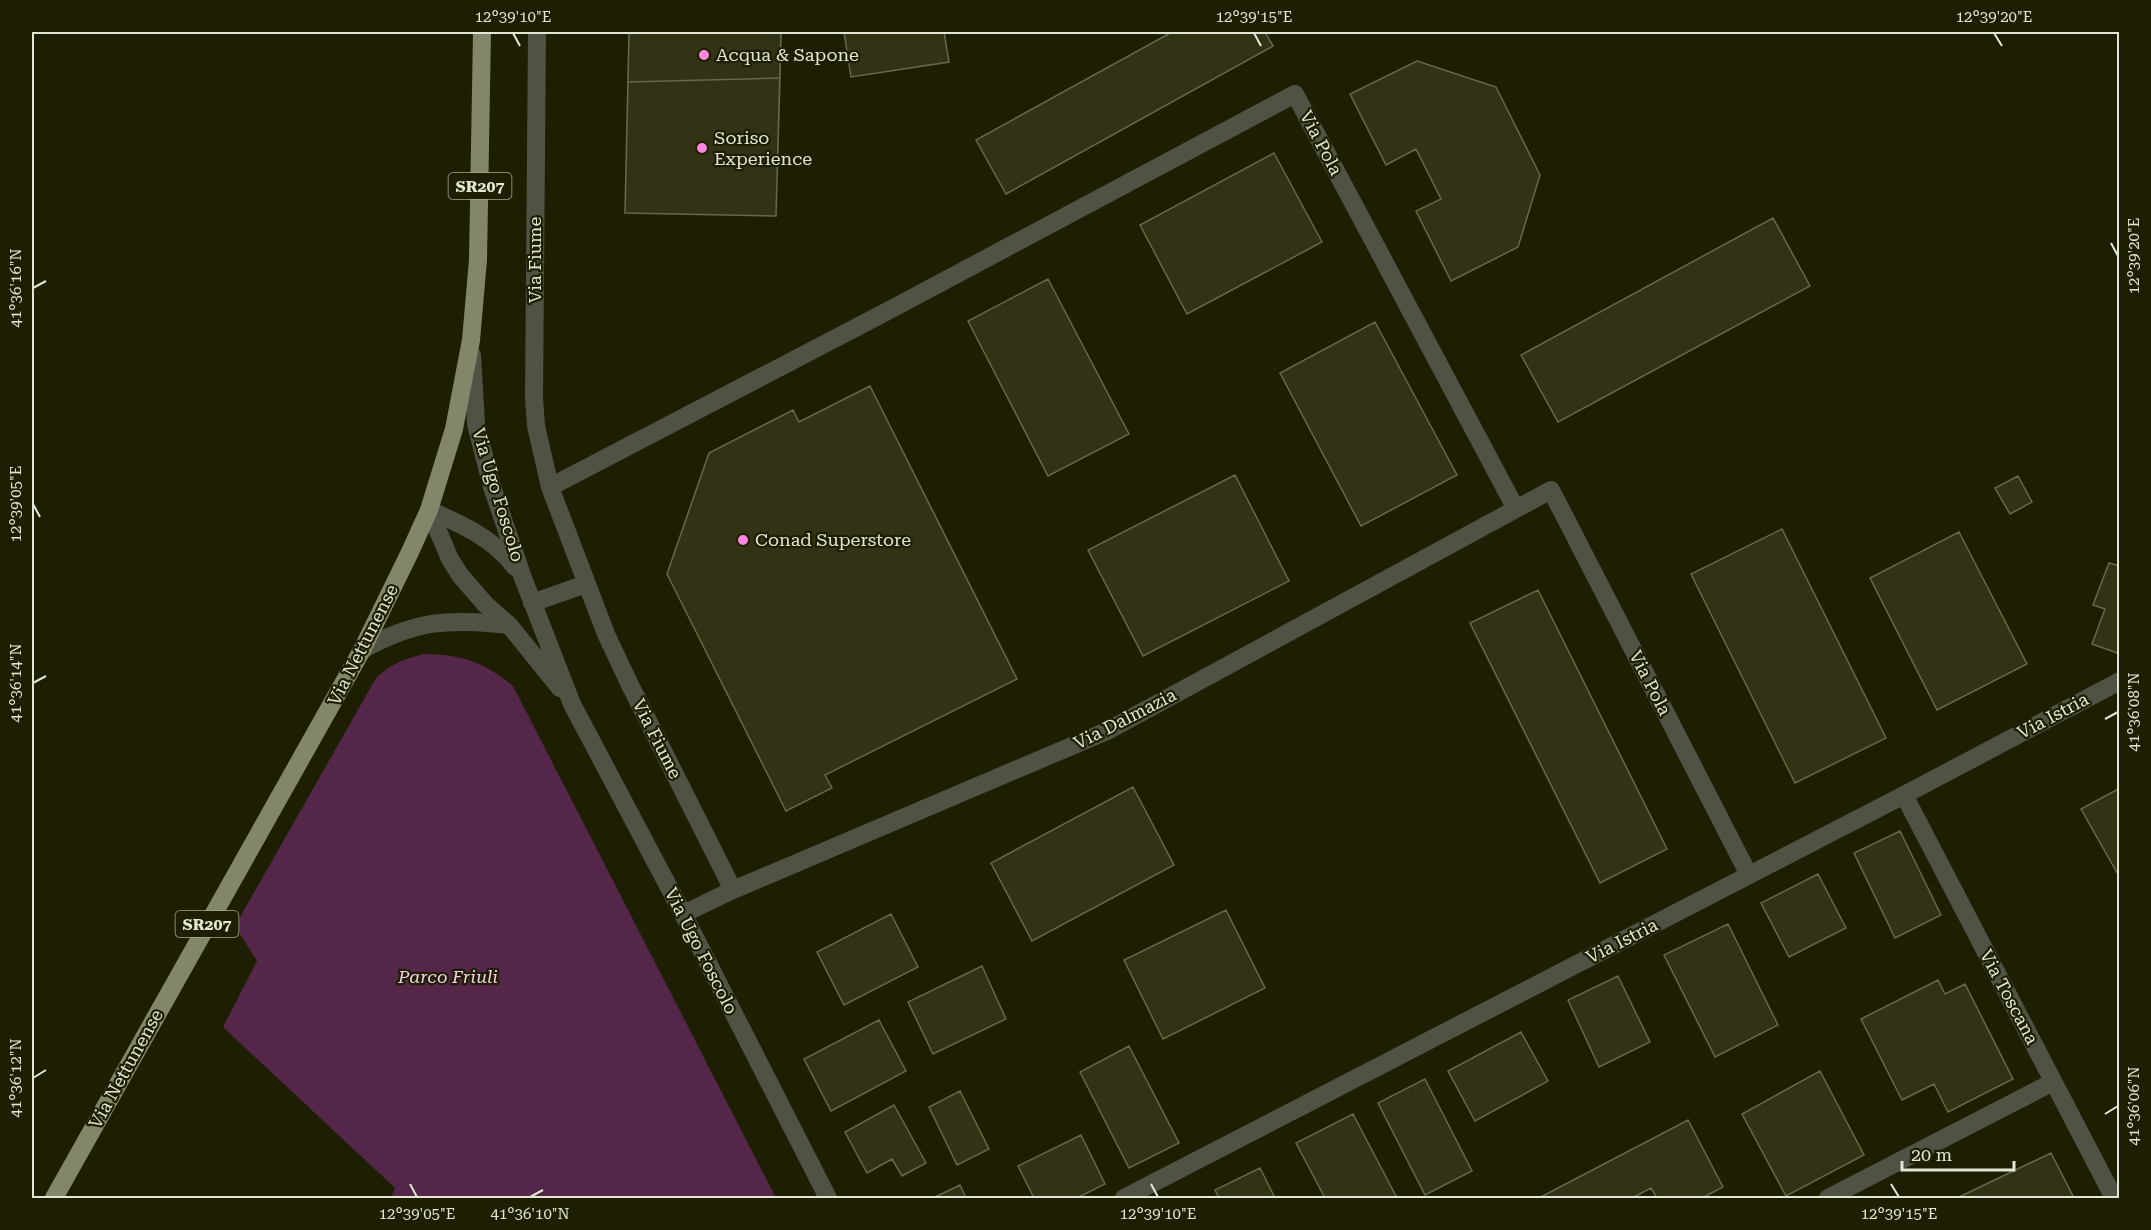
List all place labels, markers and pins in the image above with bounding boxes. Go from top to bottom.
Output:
place label: Acqua & Sapone [716,44,859,65]
marker: Acqua & Sapone [697,48,711,62]
place label: Soriso Experience [714,127,812,169]
marker: Soriso Experience [695,141,709,155]
place label: Conad Superstore [755,529,911,550]
marker: Conad Superstore [736,533,750,547]

